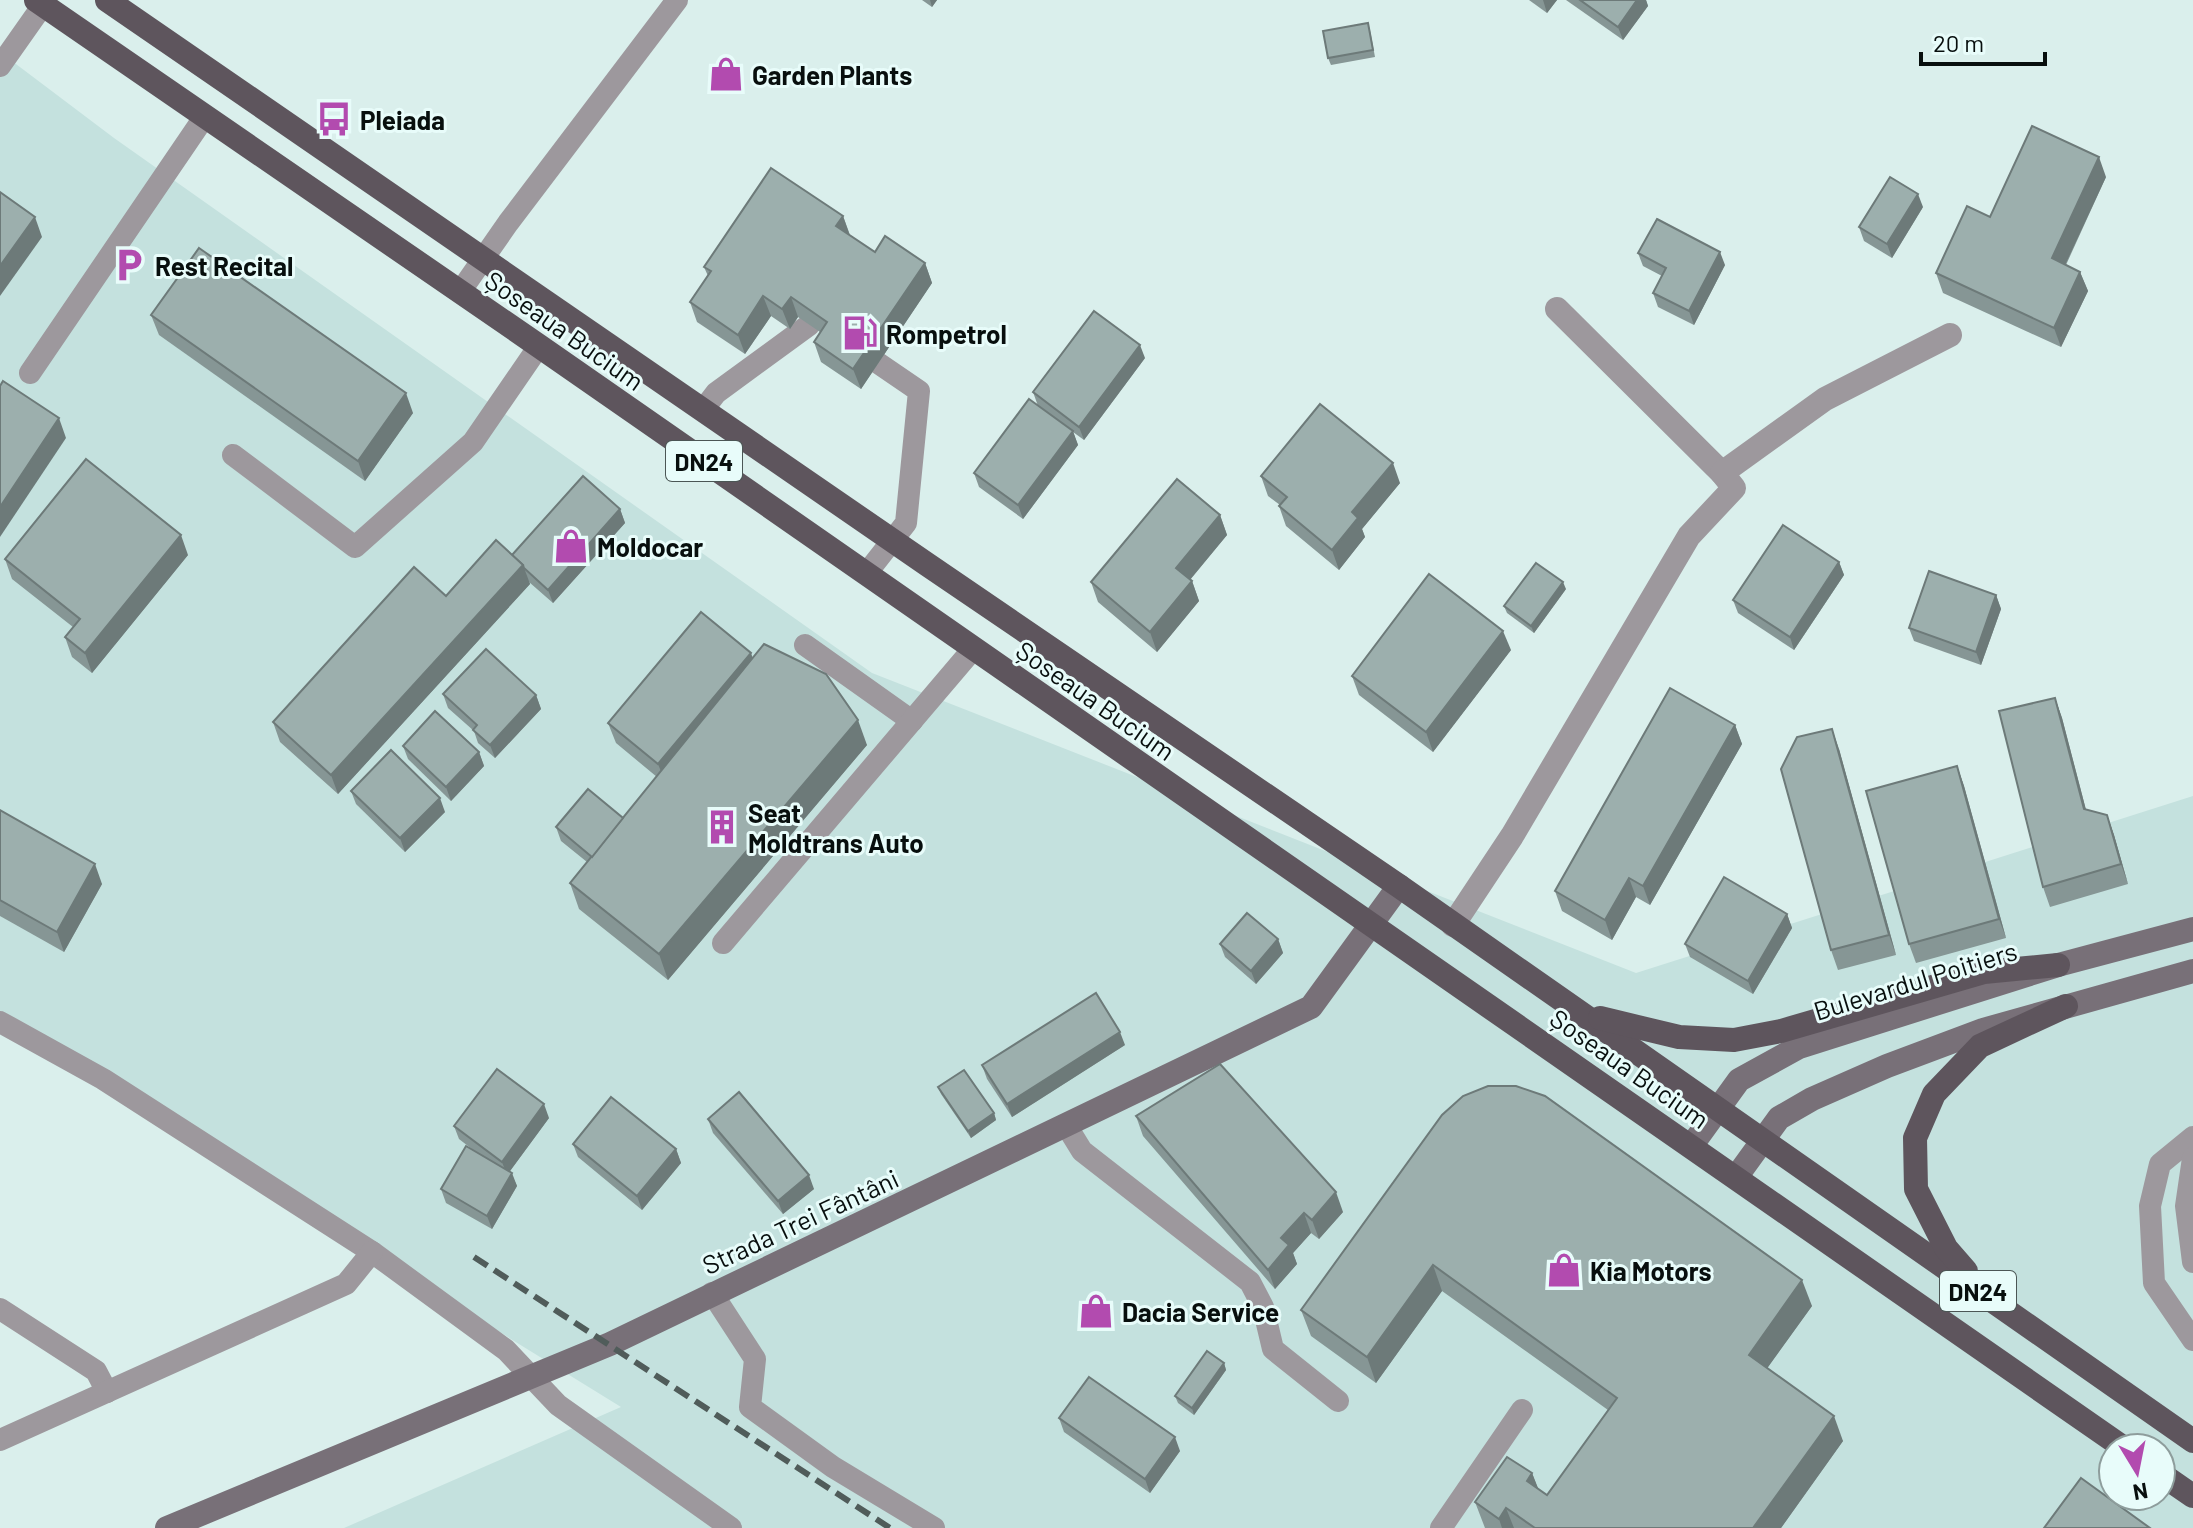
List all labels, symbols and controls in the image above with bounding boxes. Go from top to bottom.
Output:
scale bar [1921,16,2045,66]
text: 20 m [1933,28,1984,57]
shop icon: Garden Plants [707,55,745,93]
place label: Garden Plants [752,59,912,90]
bus stop icon: Pleiada [315,100,353,138]
place label: Pleiada [360,104,445,135]
parking icon: Rest Recital [110,246,148,284]
place label: Rest Recital [155,250,293,281]
street label: Șoseaua Bucium [480,264,650,396]
fuel station icon: Rompetrol [841,314,879,352]
place label: Rompetrol [886,318,1007,349]
road number: DN24 [666,441,742,481]
shop icon: Moldocar [552,527,590,565]
place label: Moldocar [597,531,703,562]
street label: Șoseaua Bucium [1011,634,1181,766]
place label: Seat Moldtrans Auto [748,797,924,858]
building icon: Seat Moldtrans Auto [703,808,741,846]
street label: Bulevardul Poitiers [1810,934,2020,1026]
street label: Șoseaua Bucium [1545,1002,1715,1134]
street label: Strada Trei Fântâni [697,1162,903,1280]
shop icon: Kia Motors [1545,1251,1583,1289]
place label: Kia Motors [1590,1255,1712,1286]
road number: DN24 [1940,1271,2016,1311]
shop icon: Dacia Service [1077,1292,1115,1330]
place label: Dacia Service [1122,1296,1279,1327]
north arrow [2097,1432,2177,1512]
text: N [2131,1479,2150,1507]

